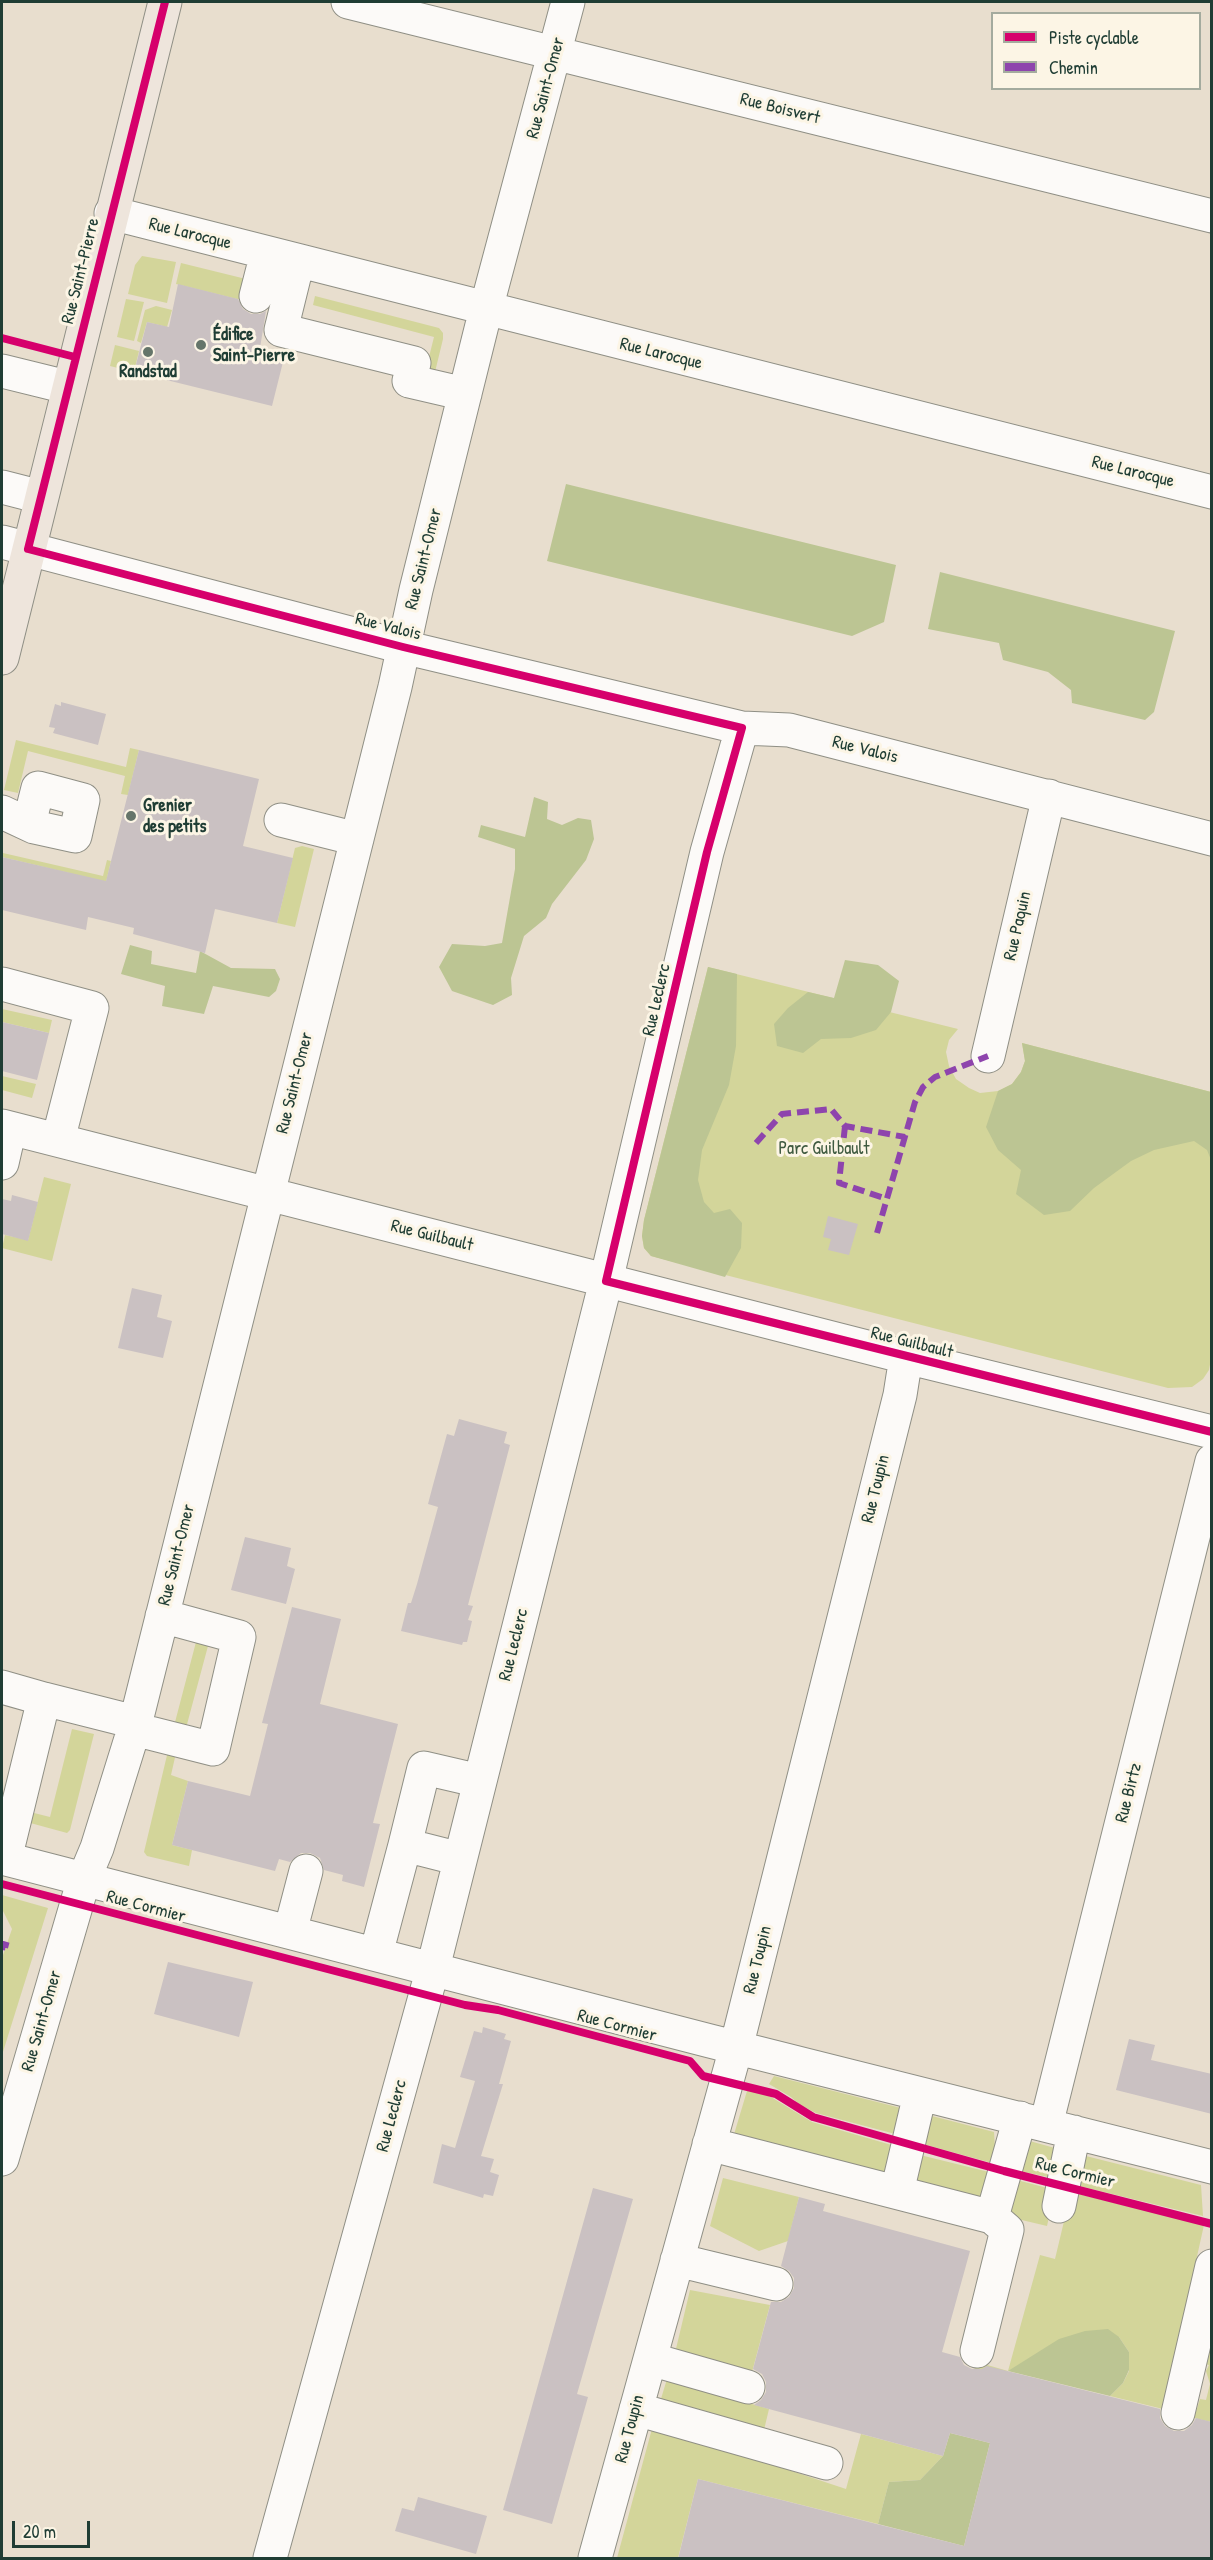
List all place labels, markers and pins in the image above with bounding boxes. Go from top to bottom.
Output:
place label: Édifice Saint-Pierre [213,324,295,366]
marker: Édifice Saint-Pierre [194,338,208,352]
marker: Randstad [141,345,155,359]
place label: Randstad [119,361,177,383]
place label: Grenier des petits [143,795,206,838]
marker: Grenier des petits [124,809,138,823]

